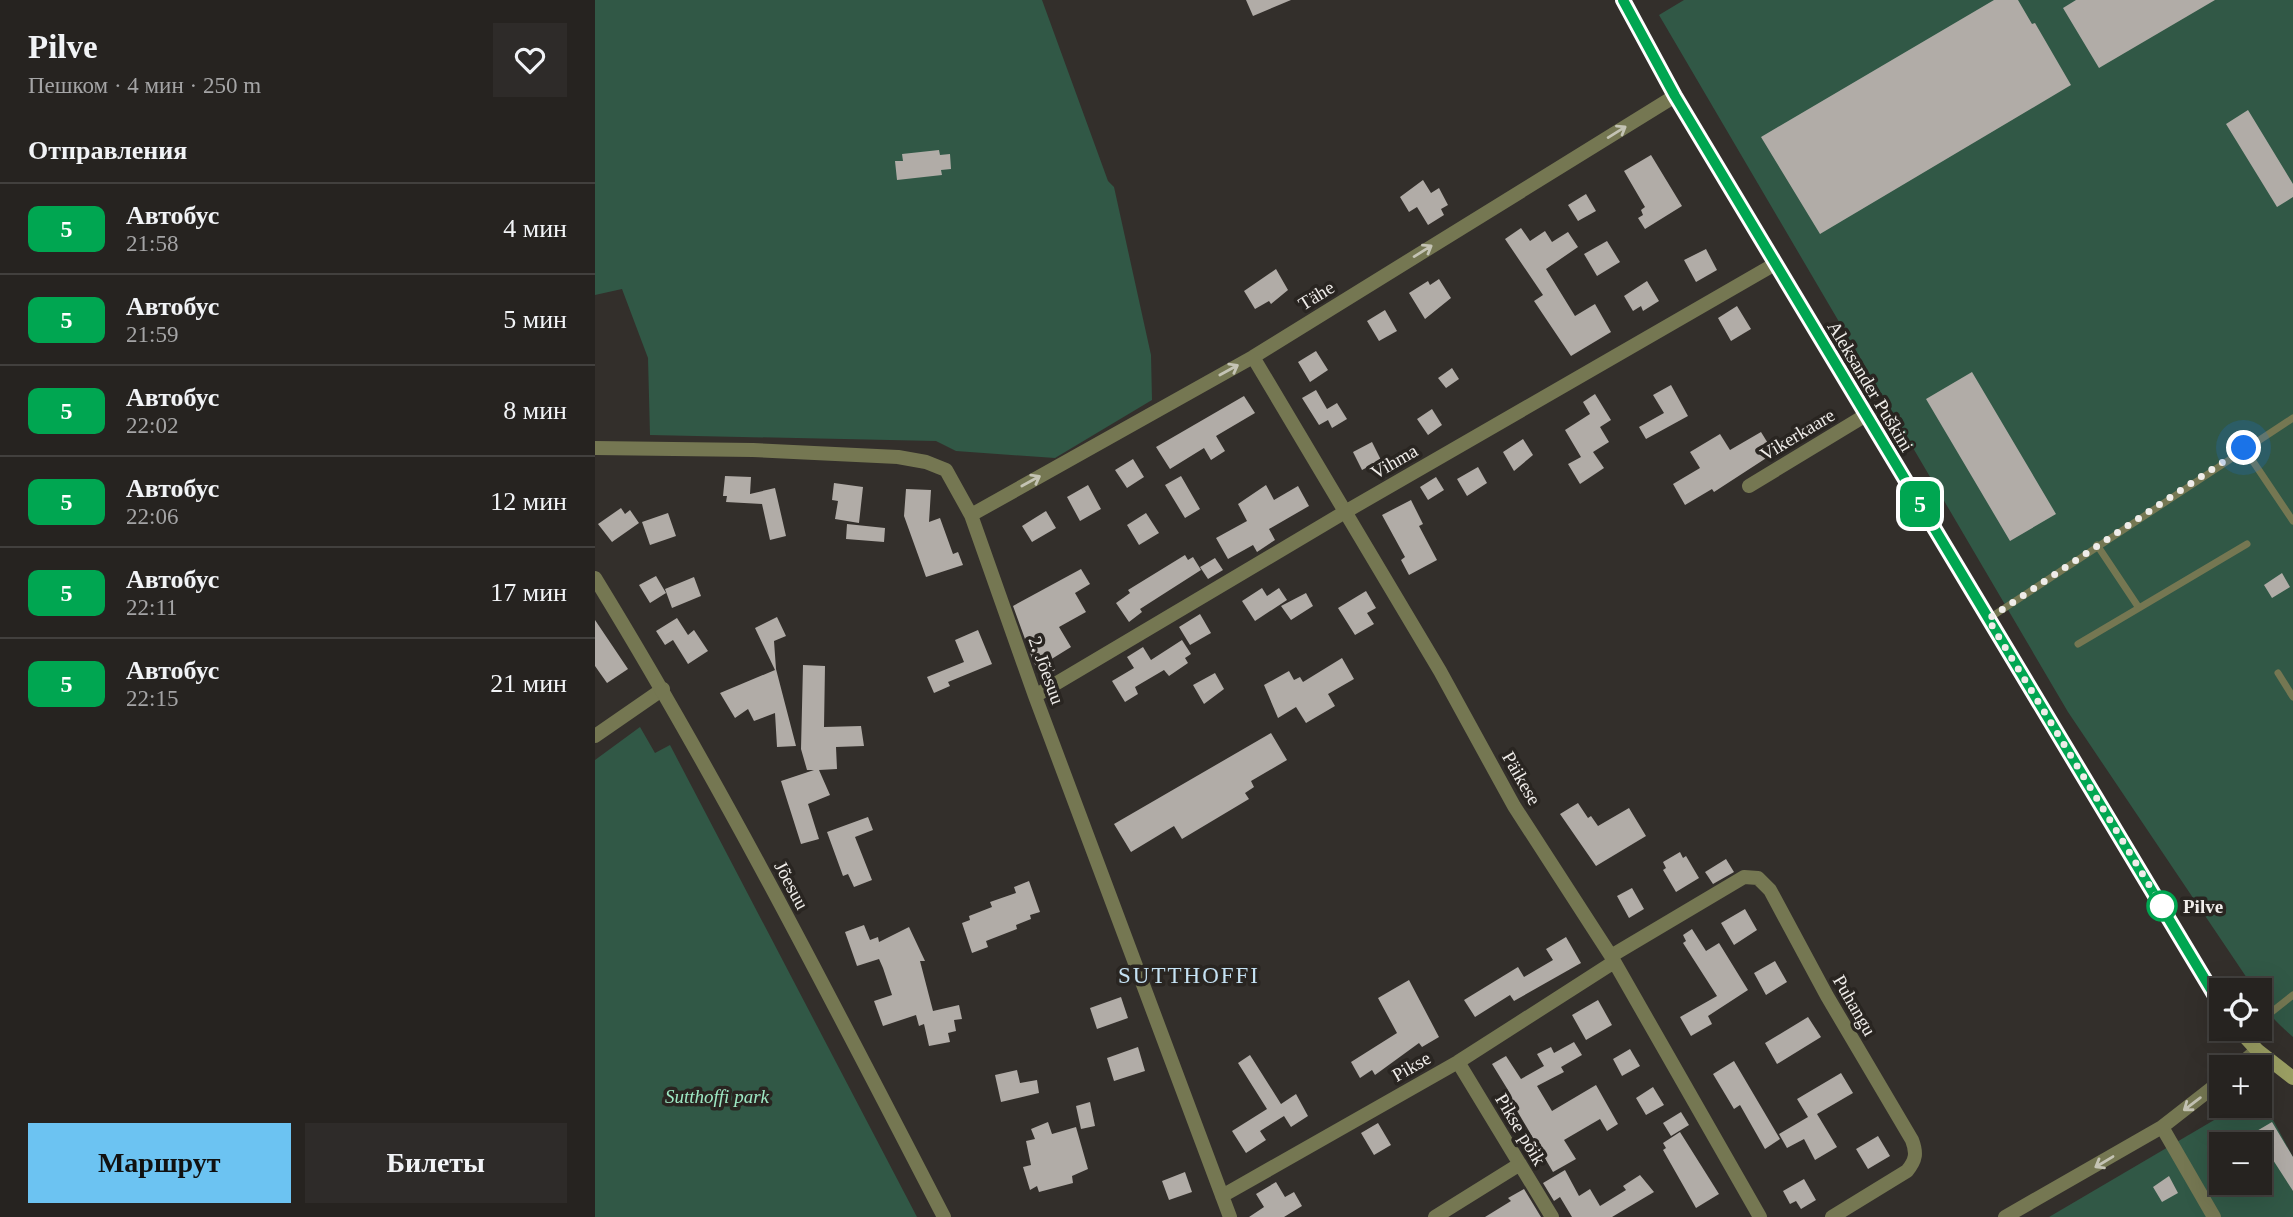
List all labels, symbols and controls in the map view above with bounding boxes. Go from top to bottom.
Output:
button: heart [493,23,567,97]
text: Pilve [28,29,98,65]
text: Пешком · 4 мин · 250 m [28,73,261,98]
one-way arrow [1606,124,1626,138]
text: Отправления [28,136,187,165]
text: Автобус [126,201,219,230]
text: 4 мин [503,214,567,243]
text: 5 [61,216,73,242]
text: 21:58 [126,231,178,256]
one-way arrow [1413,244,1433,258]
street label: Tähe [1295,276,1338,314]
text: Автобус [126,292,219,321]
text: 5 мин [503,305,567,334]
text: 5 [61,307,73,333]
street label: Aleksander Puškini [1823,317,1918,455]
text: 21:59 [126,322,178,347]
one-way arrow [1218,363,1239,376]
text: Автобус [126,383,219,412]
text: 8 мин [503,396,567,425]
text: 5 [61,398,73,424]
street label: Vikerkaare [1756,404,1838,465]
text: 22:02 [126,413,178,438]
your location [2226,430,2261,465]
street label: Vihma [1367,439,1422,483]
text: Автобус [126,474,219,503]
one-way arrow [1020,474,1040,488]
line badge: 5 [1897,481,1943,527]
text: 12 мин [490,487,567,516]
text: 5 [61,489,73,515]
text: 5 [1914,491,1926,517]
text: 22:06 [126,504,178,529]
text: Автобус [126,565,219,594]
text: 17 мин [490,578,567,607]
text: 5 [61,580,73,606]
text: 22:11 [126,595,178,620]
street label: 2. Jõesuu [1025,633,1069,707]
text: Автобус [126,656,219,685]
text: 21 мин [490,669,567,698]
text: 5 [61,671,73,697]
text: 22:15 [126,686,178,711]
street label: Päikese [1498,748,1545,809]
street label: Jõesuu [770,857,813,913]
marker: Pilve [2147,891,2177,921]
place label: Pilve [2183,896,2223,917]
district label: SUTTHOFFI [1118,963,1260,988]
street label: Puhangu [1829,971,1881,1040]
map controls [2209,978,2272,1195]
button: locate [2209,978,2272,1041]
street label: Pikse [1388,1047,1434,1086]
button: + [2209,1055,2272,1118]
park label: Sutthoffi park [665,1086,770,1107]
street label: Pikse põik [1491,1090,1550,1169]
one-way arrow [2183,1097,2202,1112]
button: Маршрут [28,1123,291,1203]
button: Билеты [305,1123,567,1203]
button: − [2209,1132,2272,1195]
one-way arrow [2094,1155,2114,1169]

